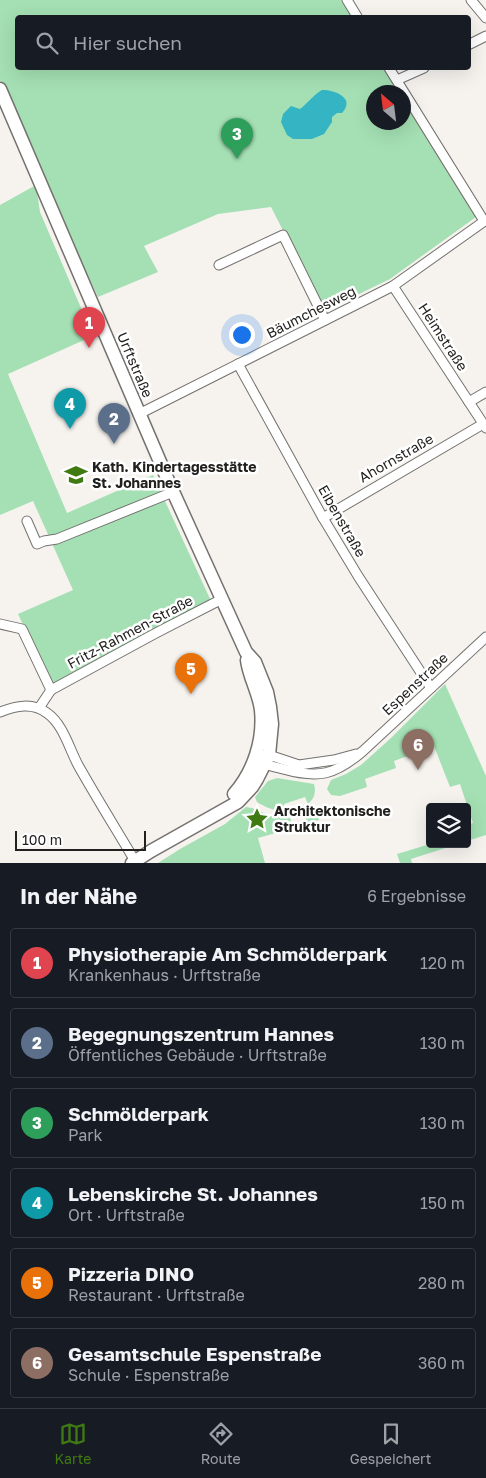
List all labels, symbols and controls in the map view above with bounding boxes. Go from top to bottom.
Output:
search box [15,15,471,70]
icon: search [33,29,61,57]
text: Hier suchen [73,31,182,54]
north arrow [366,85,411,130]
pin: 3 [221,118,253,159]
street label: Bäumchesweg [263,282,358,341]
street label: Heimstraße [415,300,472,374]
pin: 1 [73,307,105,348]
your location [229,322,255,348]
street label: Urftstraße [114,330,157,400]
pin: 4 [54,388,86,429]
pin: 2 [98,403,130,444]
street label: Ahornstraße [356,429,436,486]
place label: Kath. Kindertagesstätte St. Johannes [92,458,257,491]
school or university icon: Kath. Kindertagesstätte St. Johannes [63,462,89,488]
street label: Eibenstraße [315,482,370,560]
street label: Fritz-Rahmen-Straße [64,591,195,672]
street label: Espenstraße [378,649,451,718]
pin: 5 [175,653,207,694]
pin: 6 [402,729,434,770]
place label: Architektonische Struktur [274,802,391,835]
map controls [426,803,471,848]
button: layers [426,803,471,848]
place icon: Architektonische Struktur [244,806,270,832]
scale bar [15,828,146,851]
text: 100 m [22,831,62,848]
text: In der Nähe [20,883,137,909]
text: 6 Ergebnisse [367,886,466,906]
text: Physiotherapie Am Schmölderpark [68,942,387,965]
text: 1 [33,953,41,973]
text: 120 m [420,953,465,973]
text: Krankenhaus · Urftstraße [68,965,261,985]
text: Begegnungszentrum Hannes [68,1022,334,1045]
text: 2 [32,1033,42,1053]
text: 130 m [420,1033,465,1053]
text: Öffentliches Gebäude · Urftstraße [68,1045,327,1065]
text: Schmölderpark [68,1102,209,1125]
text: 3 [32,1113,42,1133]
text: 130 m [420,1113,465,1133]
text: Park [68,1125,103,1145]
text: Lebenskirche St. Johannes [68,1182,318,1205]
text: 4 [32,1193,42,1213]
text: 150 m [420,1193,465,1213]
text: Ort · Urftstraße [68,1205,185,1225]
text: Pizzeria DINO [68,1262,194,1285]
text: 5 [32,1273,42,1293]
text: 280 m [418,1273,465,1293]
text: Restaurant · Urftstraße [68,1285,245,1305]
text: Gesamtschule Espenstraße [68,1342,321,1365]
text: 6 [32,1353,42,1373]
text: 360 m [418,1353,465,1373]
text: Schule · Espenstraße [68,1365,229,1385]
tab: Karte [55,1420,91,1467]
tab: Route [201,1420,241,1467]
tab: Gespeichert [350,1420,431,1467]

